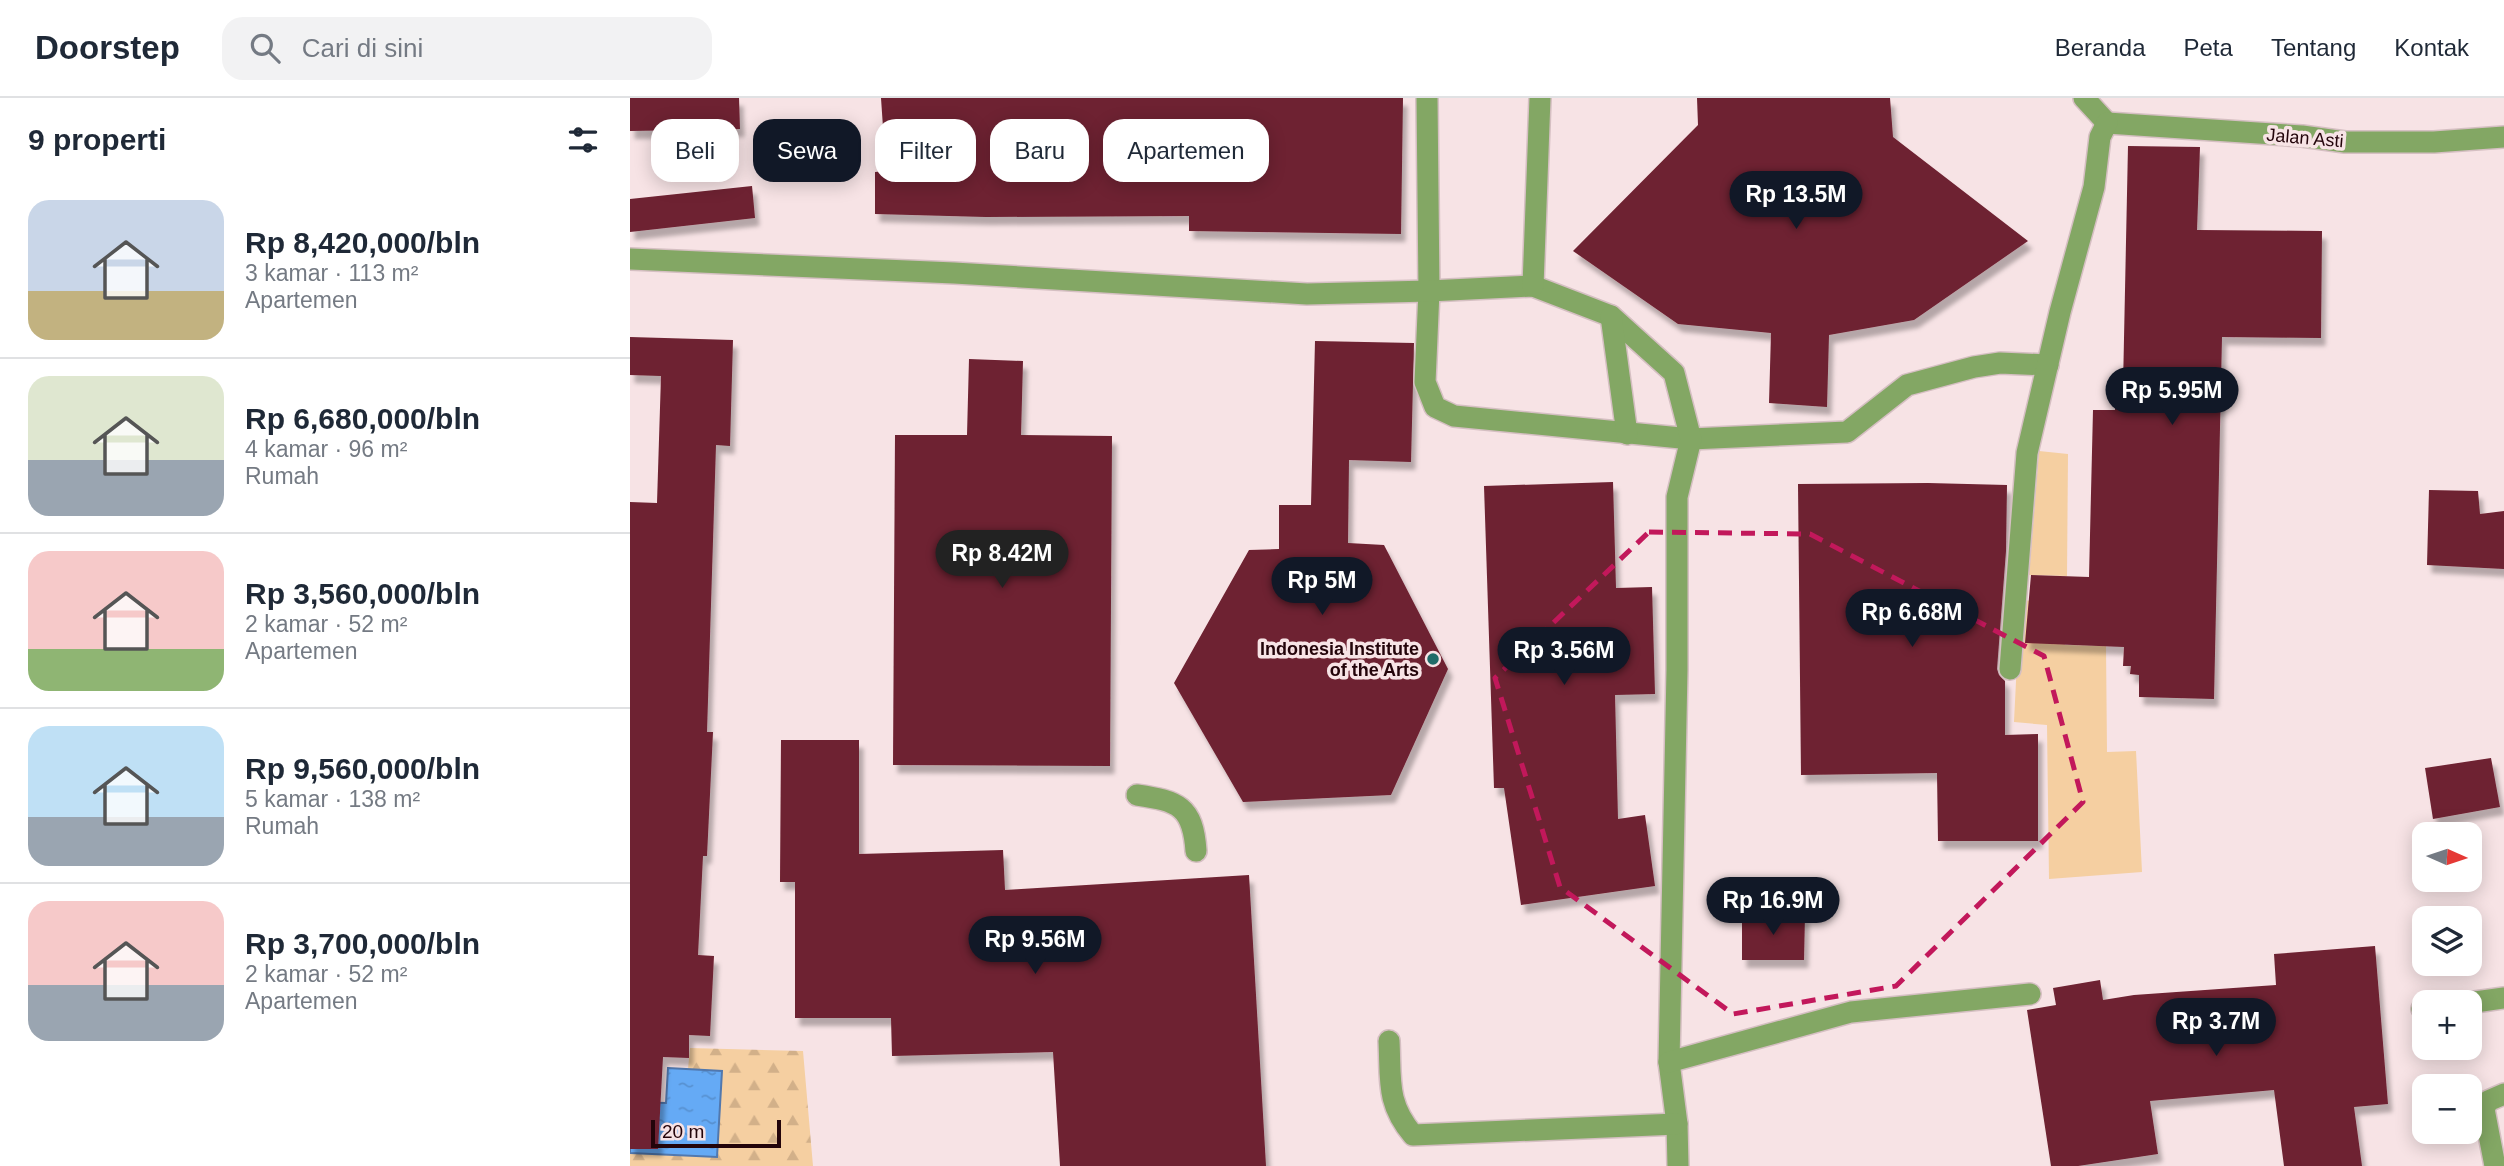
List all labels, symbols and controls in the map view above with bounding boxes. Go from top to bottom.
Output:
search box [222,17,712,80]
text: Doorstep [35,29,180,66]
icon: search [246,29,284,67]
text: Cari di sini [302,33,423,63]
text: Beranda [2055,34,2146,61]
text: Peta [2184,34,2233,61]
text: Tentang [2271,34,2356,61]
text: Kontak [2394,34,2469,61]
chip: Beli [651,119,739,182]
chip: Sewa [753,119,861,182]
chip: Filter [875,119,976,182]
chip: Baru [990,119,1089,182]
chip: Apartemen [1103,119,1269,182]
icon: filters [564,121,602,159]
text: 9 properti [28,123,166,156]
street label: Jalan Asti [2266,125,2344,151]
pin: Rp 13.5M [1724,172,1868,231]
text: Rp 13.5M [1746,181,1846,207]
text: Rp 8,420,000/bln [245,226,480,259]
icon: home [84,228,168,312]
text: 3 kamar · 113 m² [245,260,418,286]
text: Apartemen [245,287,358,313]
pin: Rp 5.95M [2100,368,2244,427]
text: Rp 5.95M [2122,377,2222,403]
text: Rp 6,680,000/bln [245,402,480,435]
icon: home [84,404,168,488]
text: 4 kamar · 96 m² [245,436,407,462]
text: Rumah [245,463,319,489]
pin: Rp 8.42M [930,531,1074,590]
text: Rp 8.42M [952,540,1052,566]
pin: Rp 5M [1273,558,1371,617]
text: Rp 5M [1288,567,1357,593]
text: Rp 3,560,000/bln [245,577,480,610]
icon: home [84,579,168,663]
pin: Rp 6.68M [1840,589,1984,649]
text: Rp 6.68M [1862,599,1962,625]
text: 2 kamar · 52 m² [245,611,407,637]
pin: Rp 3.56M [1492,628,1636,687]
text: Rp 3.56M [1514,637,1614,663]
text: Apartemen [245,638,358,664]
place label: Indonesia Institute of the Arts [1260,639,1419,680]
marker: Indonesia Institute of the Arts [1425,651,1441,667]
text: Rp 9,560,000/bln [245,752,480,785]
icon: home [84,754,168,838]
text: 5 kamar · 138 m² [245,786,420,812]
text: Rumah [245,813,319,839]
north arrow [2412,822,2482,892]
map controls [2412,822,2482,1144]
pin: Rp 16.9M [1701,878,1845,937]
text: Rp 16.9M [1723,887,1823,913]
button: layers [2412,906,2482,976]
pin: Rp 9.56M [963,916,1107,976]
text: Rp 9.56M [985,926,1085,952]
text: Rp 3,700,000/bln [245,927,480,960]
icon: home [84,929,168,1013]
text: 2 kamar · 52 m² [245,961,407,987]
text: Apartemen [245,988,358,1014]
button: + [2412,990,2482,1060]
pin: Rp 3.7M [2151,998,2281,1058]
text: Rp 3.7M [2172,1008,2260,1034]
button: − [2412,1074,2482,1144]
scale bar [651,1117,780,1149]
text: 20 m [662,1121,704,1142]

